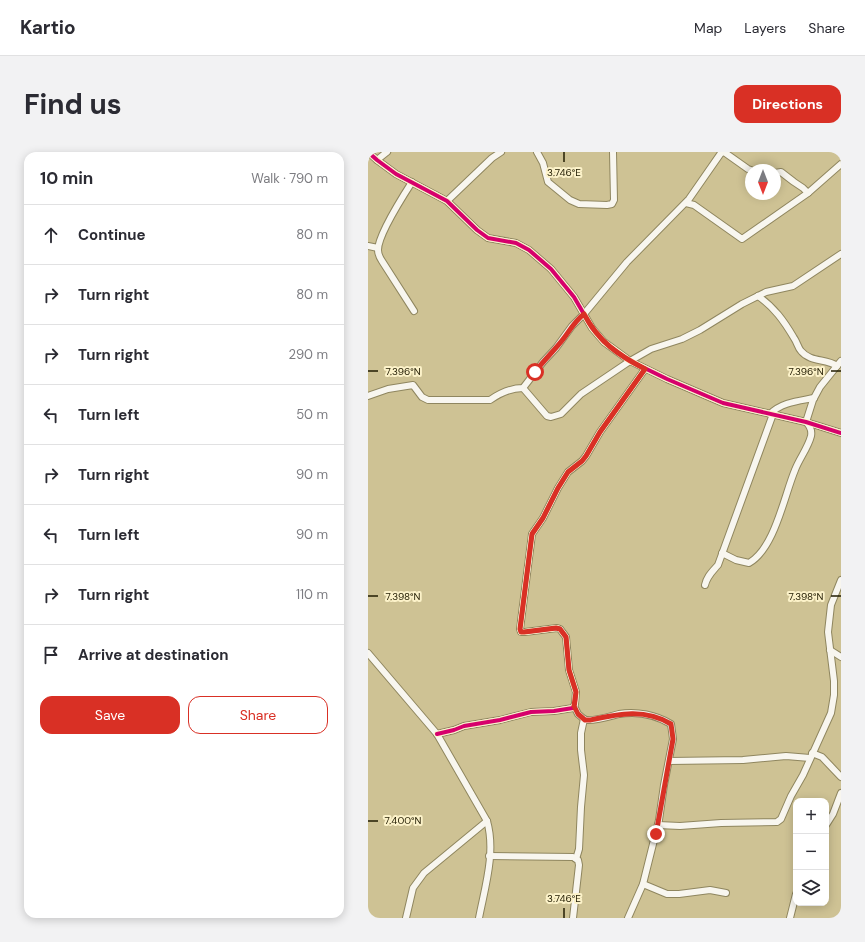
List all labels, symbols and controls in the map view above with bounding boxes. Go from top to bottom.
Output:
text: Kartio [20,15,76,40]
text: Map [694,19,722,37]
text: Layers [744,19,786,37]
text: Share [808,19,845,37]
button: Directions [734,85,841,123]
text: Find us [24,86,122,123]
north arrow [745,164,781,200]
text: 3.746°E [547,166,581,179]
text: 10 min [40,167,93,189]
text: Walk · 790 m [251,170,328,187]
icon: ahead [40,224,62,246]
text: Continue [78,225,146,245]
text: 80 m [296,226,328,243]
icon: right [40,284,62,306]
text: Turn right [78,285,149,305]
text: 80 m [296,286,328,303]
icon: right [40,344,62,366]
text: Turn right [78,345,149,365]
text: 290 m [289,346,328,363]
route start [526,363,544,381]
text: 7.396°N [385,365,421,378]
text: 7.396°N [788,365,824,378]
icon: left [40,404,62,426]
text: Turn left [78,405,139,425]
text: 50 m [296,406,328,423]
icon: right [40,464,62,486]
text: Turn right [78,465,149,485]
text: 90 m [296,466,328,483]
icon: left [40,524,62,546]
text: Turn left [78,525,139,545]
text: 90 m [296,526,328,543]
icon: right [40,584,62,606]
text: Turn right [78,585,149,605]
text: 110 m [296,586,328,603]
text: 7.398°N [386,590,421,603]
text: 7.398°N [789,590,824,603]
icon: arrive [40,644,62,666]
text: Arrive at destination [78,645,229,665]
button: Save [40,696,180,734]
button: Share [188,696,328,734]
map controls [793,798,829,906]
button: + [793,798,829,834]
text: 7.400°N [385,814,421,827]
route end [647,825,665,843]
button: − [793,834,829,870]
button: layers [793,870,829,906]
text: 3.746°E [547,892,581,905]

